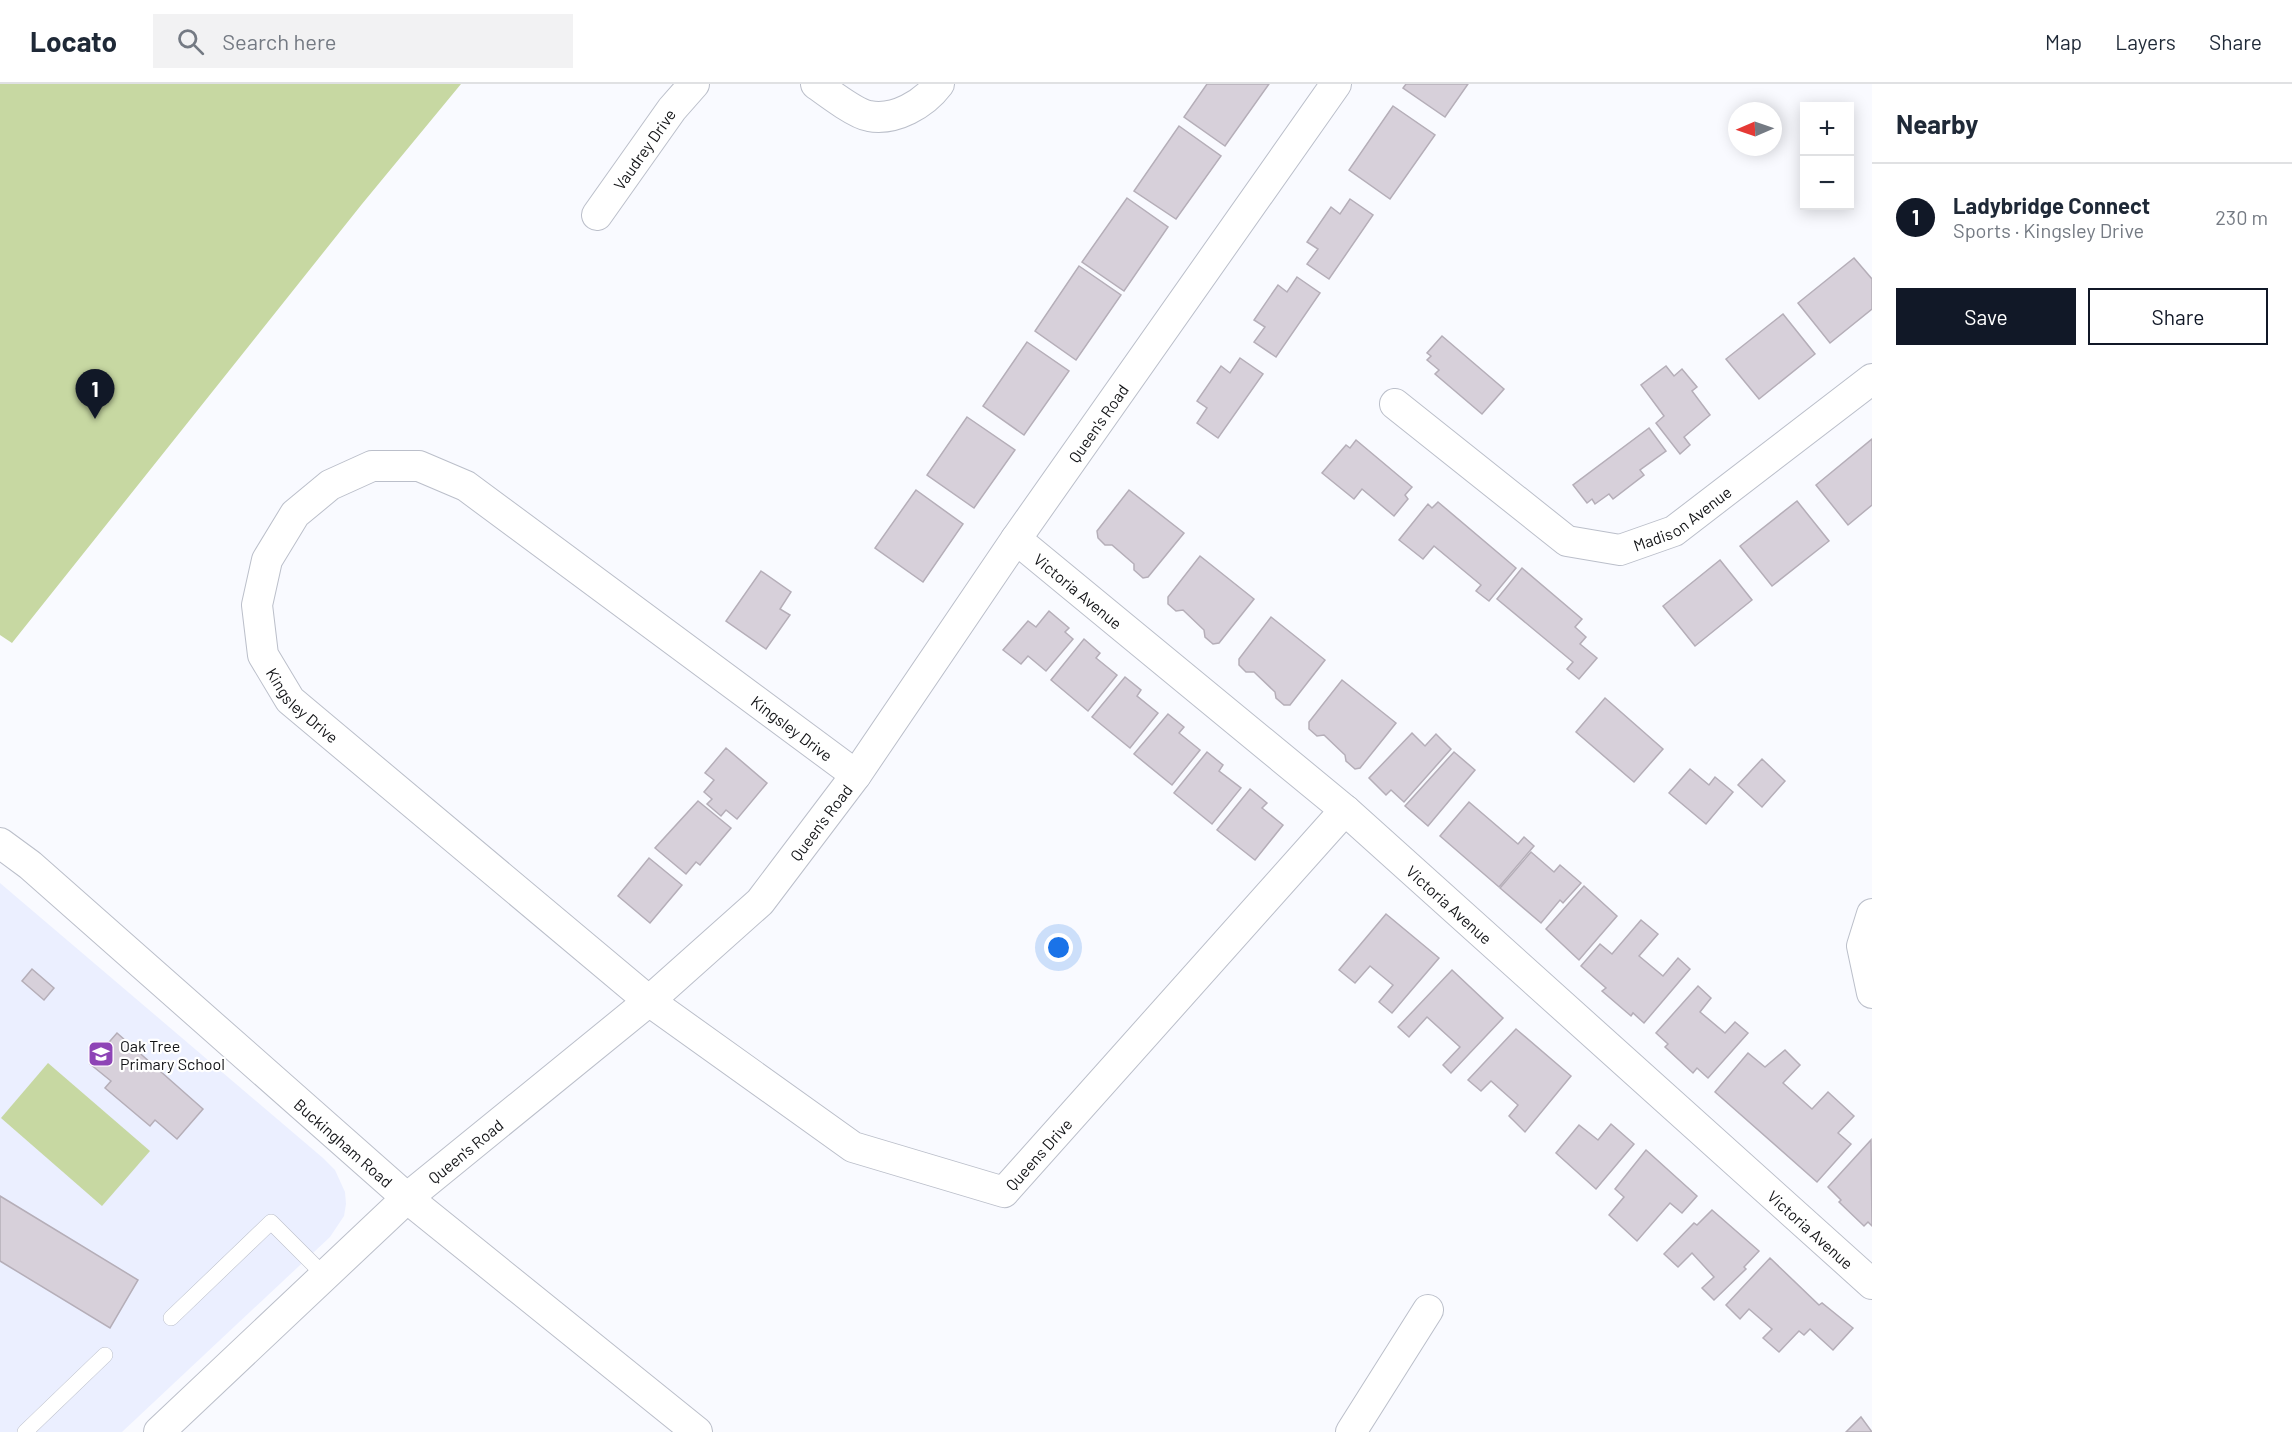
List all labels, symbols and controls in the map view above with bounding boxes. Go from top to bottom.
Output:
search box [153,14,573,68]
text: Locato [30,24,117,58]
icon: search [174,25,207,58]
text: Search here [222,28,337,54]
text: Map [2045,29,2082,54]
text: Layers [2115,29,2176,54]
text: Share [2209,29,2262,54]
north arrow [1728,102,1782,156]
map controls [1800,102,1854,210]
button: + [1800,102,1854,156]
street label: Vaudrey Drive [609,105,679,193]
text: Nearby [1896,108,1978,139]
button: − [1800,156,1854,210]
text: Ladybridge Connect [1953,192,2150,218]
text: 1 [1912,205,1919,229]
text: 230 m [2215,205,2268,229]
text: Sports · Kingsley Drive [1953,218,2144,242]
button: Save [1896,288,2076,345]
button: Share [2088,288,2268,345]
pin: 1 [76,370,115,419]
street label: Queen's Road [1064,380,1132,466]
street label: Madison Avenue [1631,482,1734,554]
street label: Victoria Avenue [1031,549,1126,632]
street label: Kingsley Drive [263,664,343,746]
street label: Kingsley Drive [748,691,836,765]
street label: Queen's Road [785,780,855,864]
street label: Victoria Avenue [1403,861,1496,947]
your location [1044,933,1073,962]
place label: Oak Tree Primary School [120,1036,225,1073]
school or university icon: Oak Tree Primary School [86,1039,116,1069]
street label: Buckingham Road [291,1094,397,1191]
street label: Queens Drive [1001,1114,1075,1194]
street label: Queen's Road [424,1115,506,1187]
street label: Victoria Avenue [1764,1186,1858,1272]

